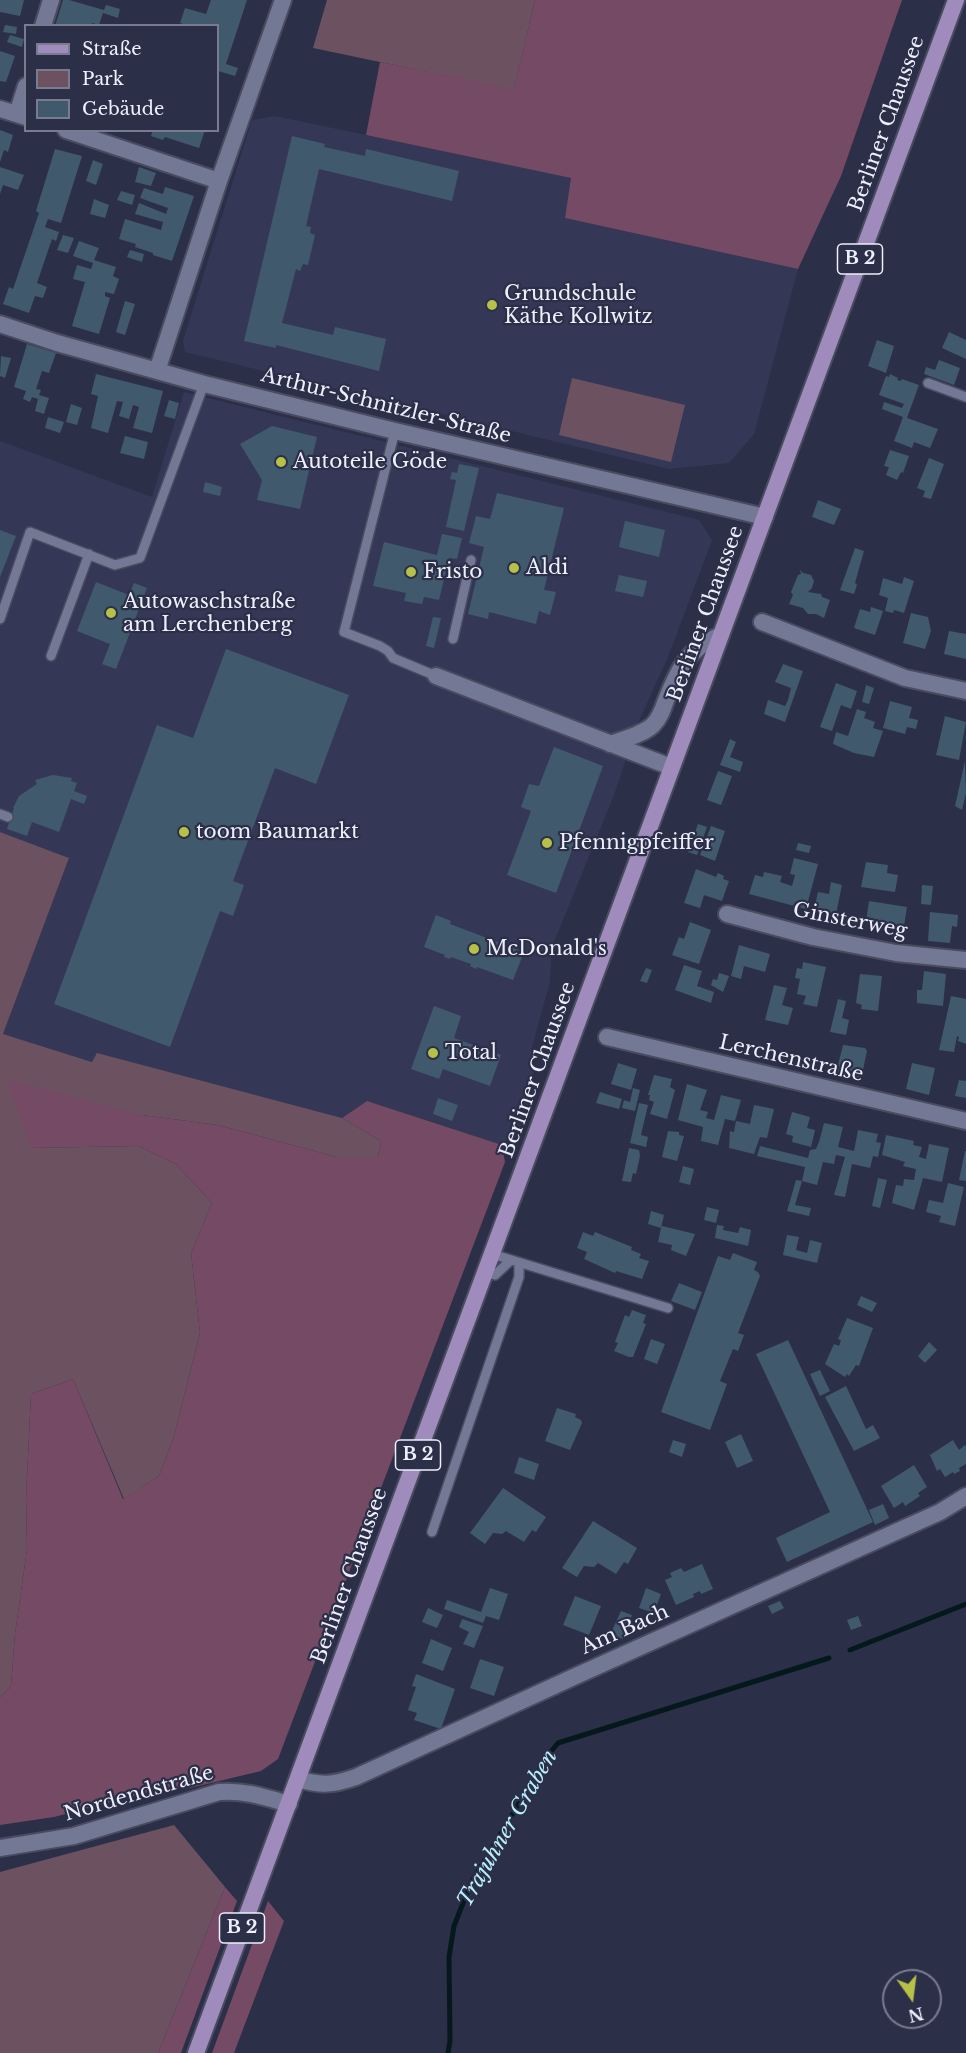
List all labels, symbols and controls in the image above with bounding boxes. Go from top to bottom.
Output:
legend [24,24,219,132]
street label: Berliner Chaussee [844,33,930,215]
text: Straße [82,38,142,60]
text: Park [82,68,124,90]
text: Gebäude [82,98,164,120]
road number: B 2 [838,244,882,274]
place label: Grundschule Käthe Kollwitz [504,282,653,329]
marker: Grundschule Käthe Kollwitz [485,298,499,312]
street label: Arthur-Schnitzler-Straße [259,363,513,449]
place label: Autoteile Göde [293,450,447,474]
marker: Autoteile Göde [274,455,288,469]
street label: Berliner Chaussee [663,523,749,705]
place label: Aldi [526,556,568,580]
place label: Fristo [423,560,482,584]
marker: Aldi [507,561,521,575]
marker: Fristo [404,565,418,579]
place label: Autowaschstraße am Lerchenberg [123,590,296,637]
marker: Autowaschstraße am Lerchenberg [104,606,118,620]
place label: toom Baumarkt [196,820,359,844]
marker: toom Baumarkt [177,825,191,839]
place label: Pfennigpfeiffer [559,831,714,855]
marker: Pfennigpfeiffer [540,836,554,850]
street label: Ginsterweg [791,898,909,944]
place label: McDonald's [486,937,607,961]
marker: McDonald's [467,942,481,956]
street label: Berliner Chaussee [495,979,581,1161]
street label: Lerchenstraße [716,1031,866,1087]
place label: Total [445,1041,497,1065]
marker: Total [426,1046,440,1060]
road number: B 2 [396,1440,440,1470]
street label: Berliner Chaussee [307,1485,393,1667]
street label: Am Bach [577,1600,673,1660]
water label: Trajuhner Graben [453,1746,563,1912]
street label: Nordendstraße [61,1761,217,1827]
road number: B 2 [220,1913,264,1943]
north arrow [882,1969,942,2029]
text: N [906,2003,926,2026]

